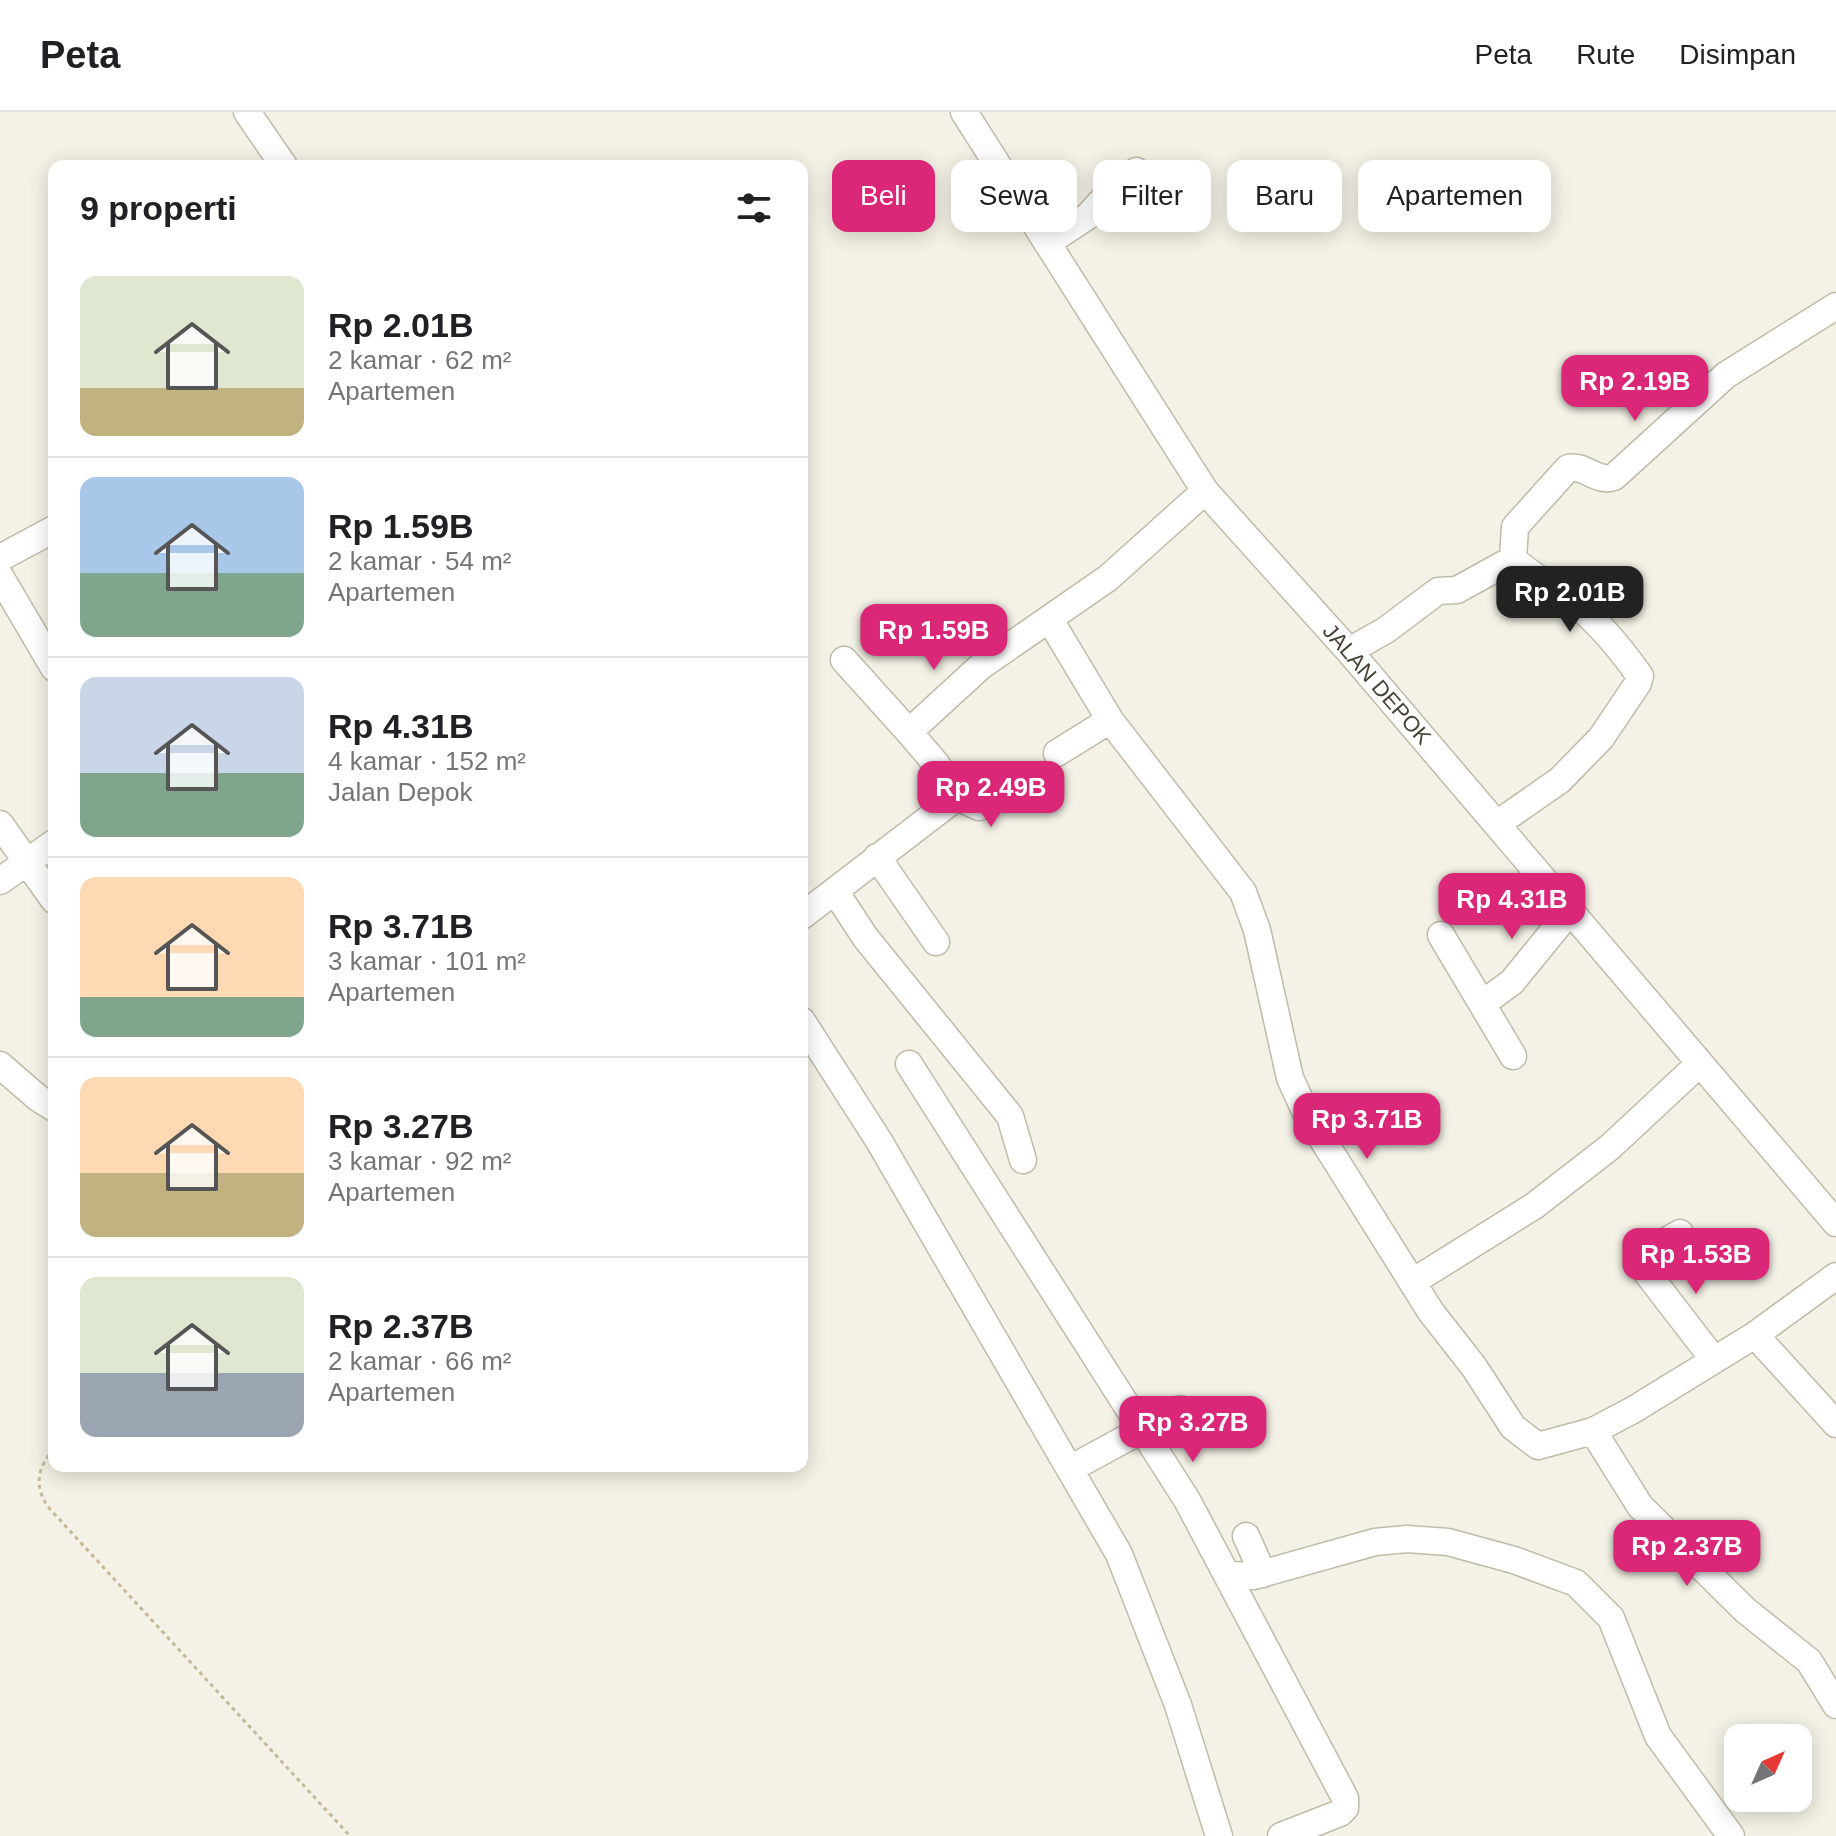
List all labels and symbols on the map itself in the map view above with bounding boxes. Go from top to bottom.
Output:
pin: Rp 2.19B [1552,355,1718,423]
pin: Rp 2.01B [1487,566,1653,634]
pin: Rp 1.59B [851,604,1017,672]
street label: JALAN DEPOK [1318,619,1436,750]
pin: Rp 2.49B [908,761,1074,829]
pin: Rp 4.31B [1429,873,1595,941]
pin: Rp 3.71B [1284,1093,1450,1161]
pin: Rp 1.53B [1613,1228,1779,1296]
pin: Rp 3.27B [1110,1396,1276,1464]
pin: Rp 2.37B [1604,1520,1770,1588]
north arrow [1724,1724,1812,1812]

